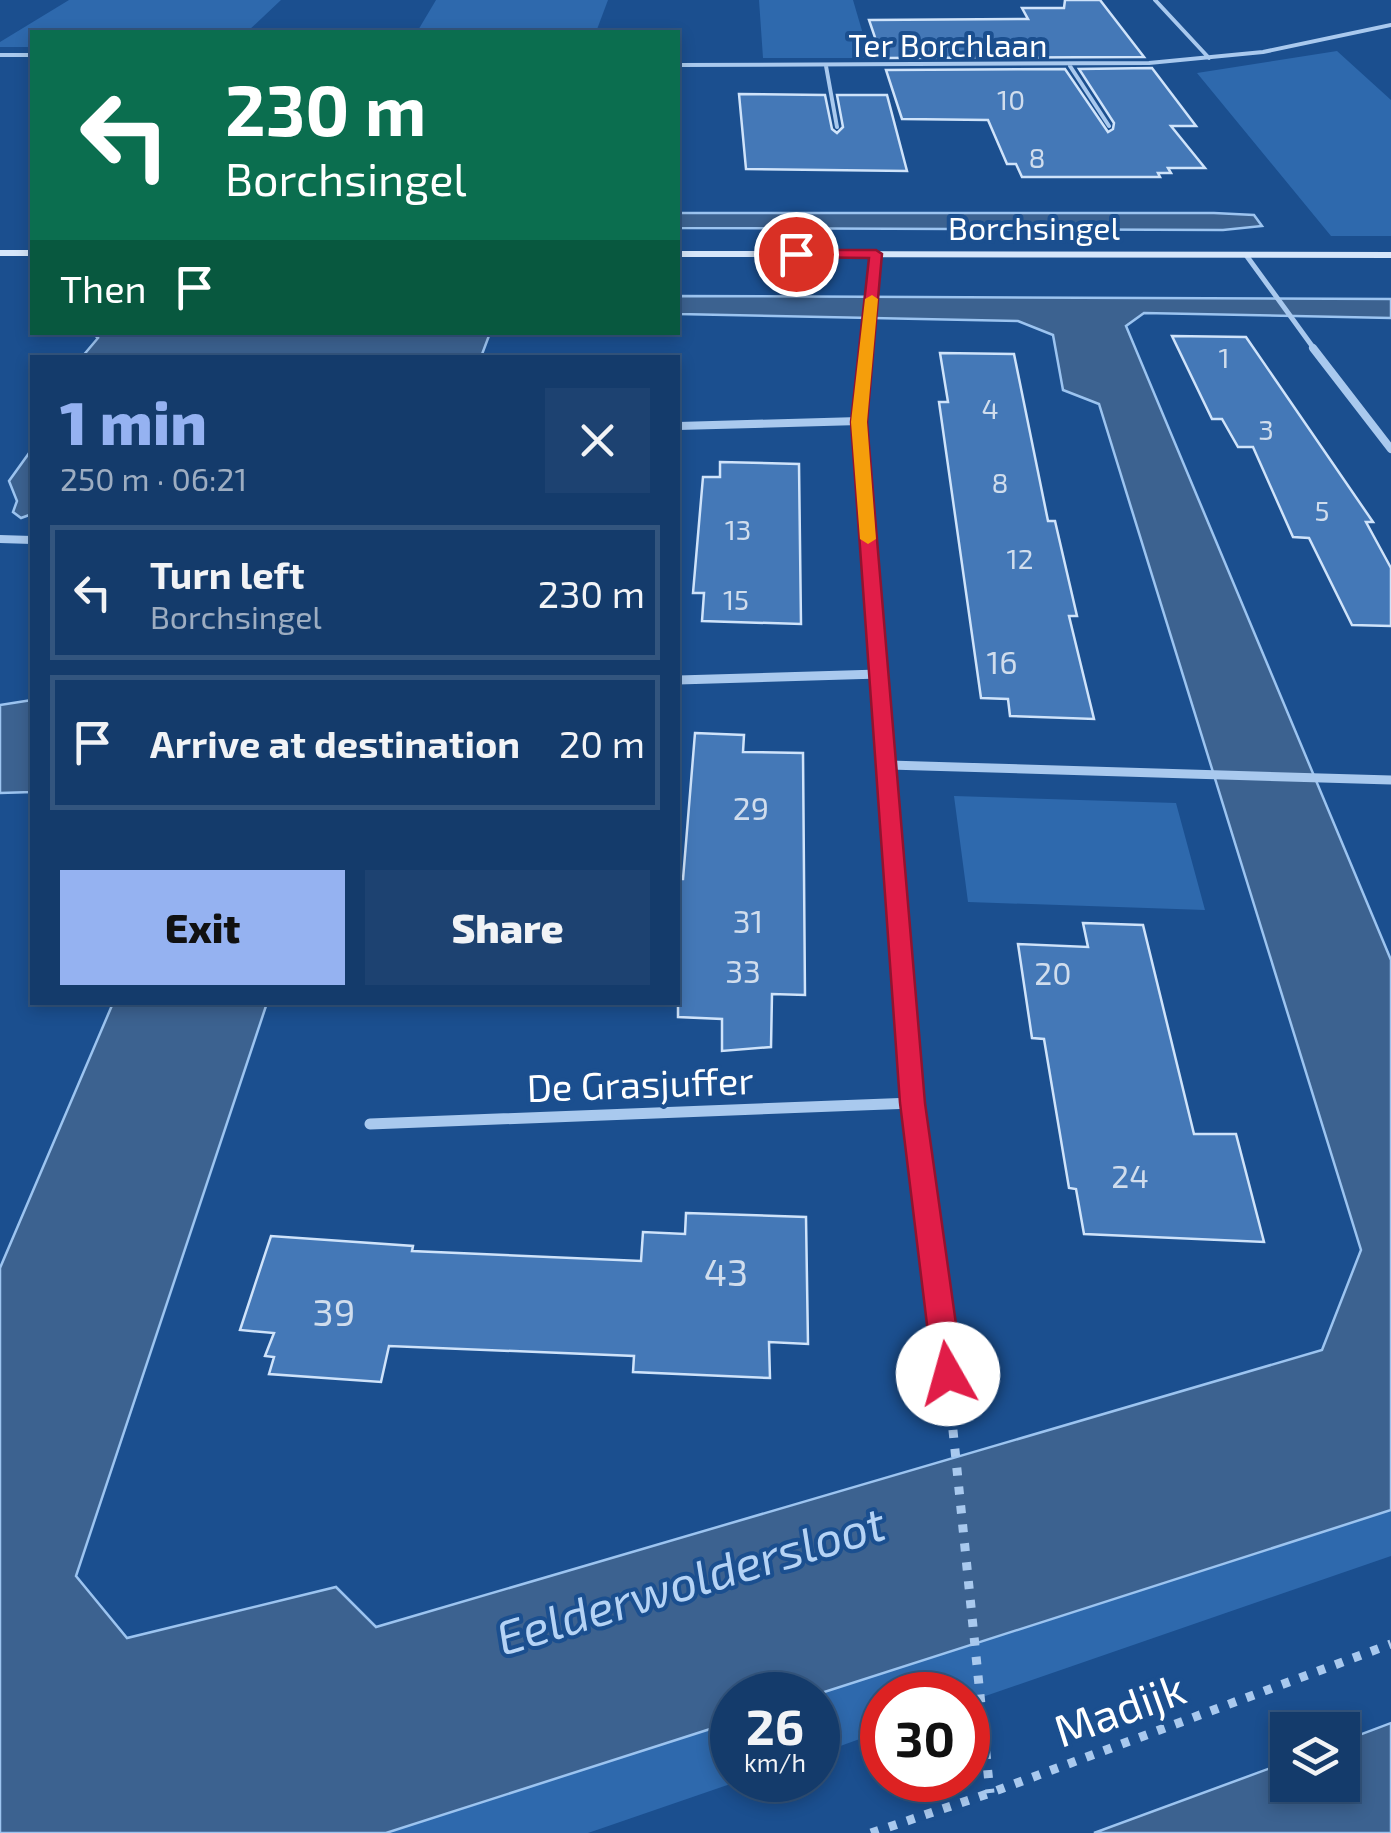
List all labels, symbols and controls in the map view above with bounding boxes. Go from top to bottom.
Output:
street label: Ter Borchlaan [848,25,1048,63]
text: 230 m [225,66,426,150]
icon: left [60,70,190,200]
house number: 10 [997,82,1025,116]
house number: 8 [1029,140,1046,174]
text: Borchsingel [225,151,467,205]
street label: Borchsingel [948,208,1120,246]
pin [754,212,839,297]
icon: arrive [769,227,824,282]
icon: arrive [167,260,222,315]
text: Then [60,265,147,311]
house number: 1 [1218,340,1230,374]
text: 1 min [60,385,207,457]
button: close [545,388,650,493]
house number: 4 [981,391,999,425]
house number: 3 [1258,412,1274,446]
text: 250 m · 06:21 [60,459,247,497]
house number: 8 [992,465,1009,499]
house number: 5 [1314,493,1330,527]
house number: 13 [725,512,751,546]
house number: 12 [1007,541,1033,575]
text: Turn left [150,551,305,597]
icon: left [65,565,120,620]
text: 230 m [538,570,645,616]
house number: 15 [723,582,749,616]
text: Borchsingel [150,597,322,635]
house number: 16 [986,642,1018,680]
icon: arrive [65,715,120,770]
text: Arrive at destination [150,720,520,766]
text: 20 m [559,720,645,766]
house number: 29 [733,788,769,826]
button: Exit [60,870,345,985]
button: Share [365,870,650,985]
house number: 31 [733,901,763,939]
house number: 33 [725,951,761,989]
house number: 20 [1034,953,1072,991]
street label: De Grasjuffer [526,1056,754,1110]
house number: 24 [1111,1156,1149,1194]
house number: 43 [704,1248,748,1294]
house number: 39 [313,1288,355,1334]
position arrow [896,1322,1000,1426]
water label: Eelderwoldersloot [489,1492,892,1666]
street label: Madijk [1046,1659,1192,1757]
speed limit sign: 30 [860,1672,990,1802]
text: 26 [746,1695,804,1755]
map controls [1270,1712,1360,1802]
button: layers [1270,1712,1360,1802]
text: km/h [744,1747,806,1777]

